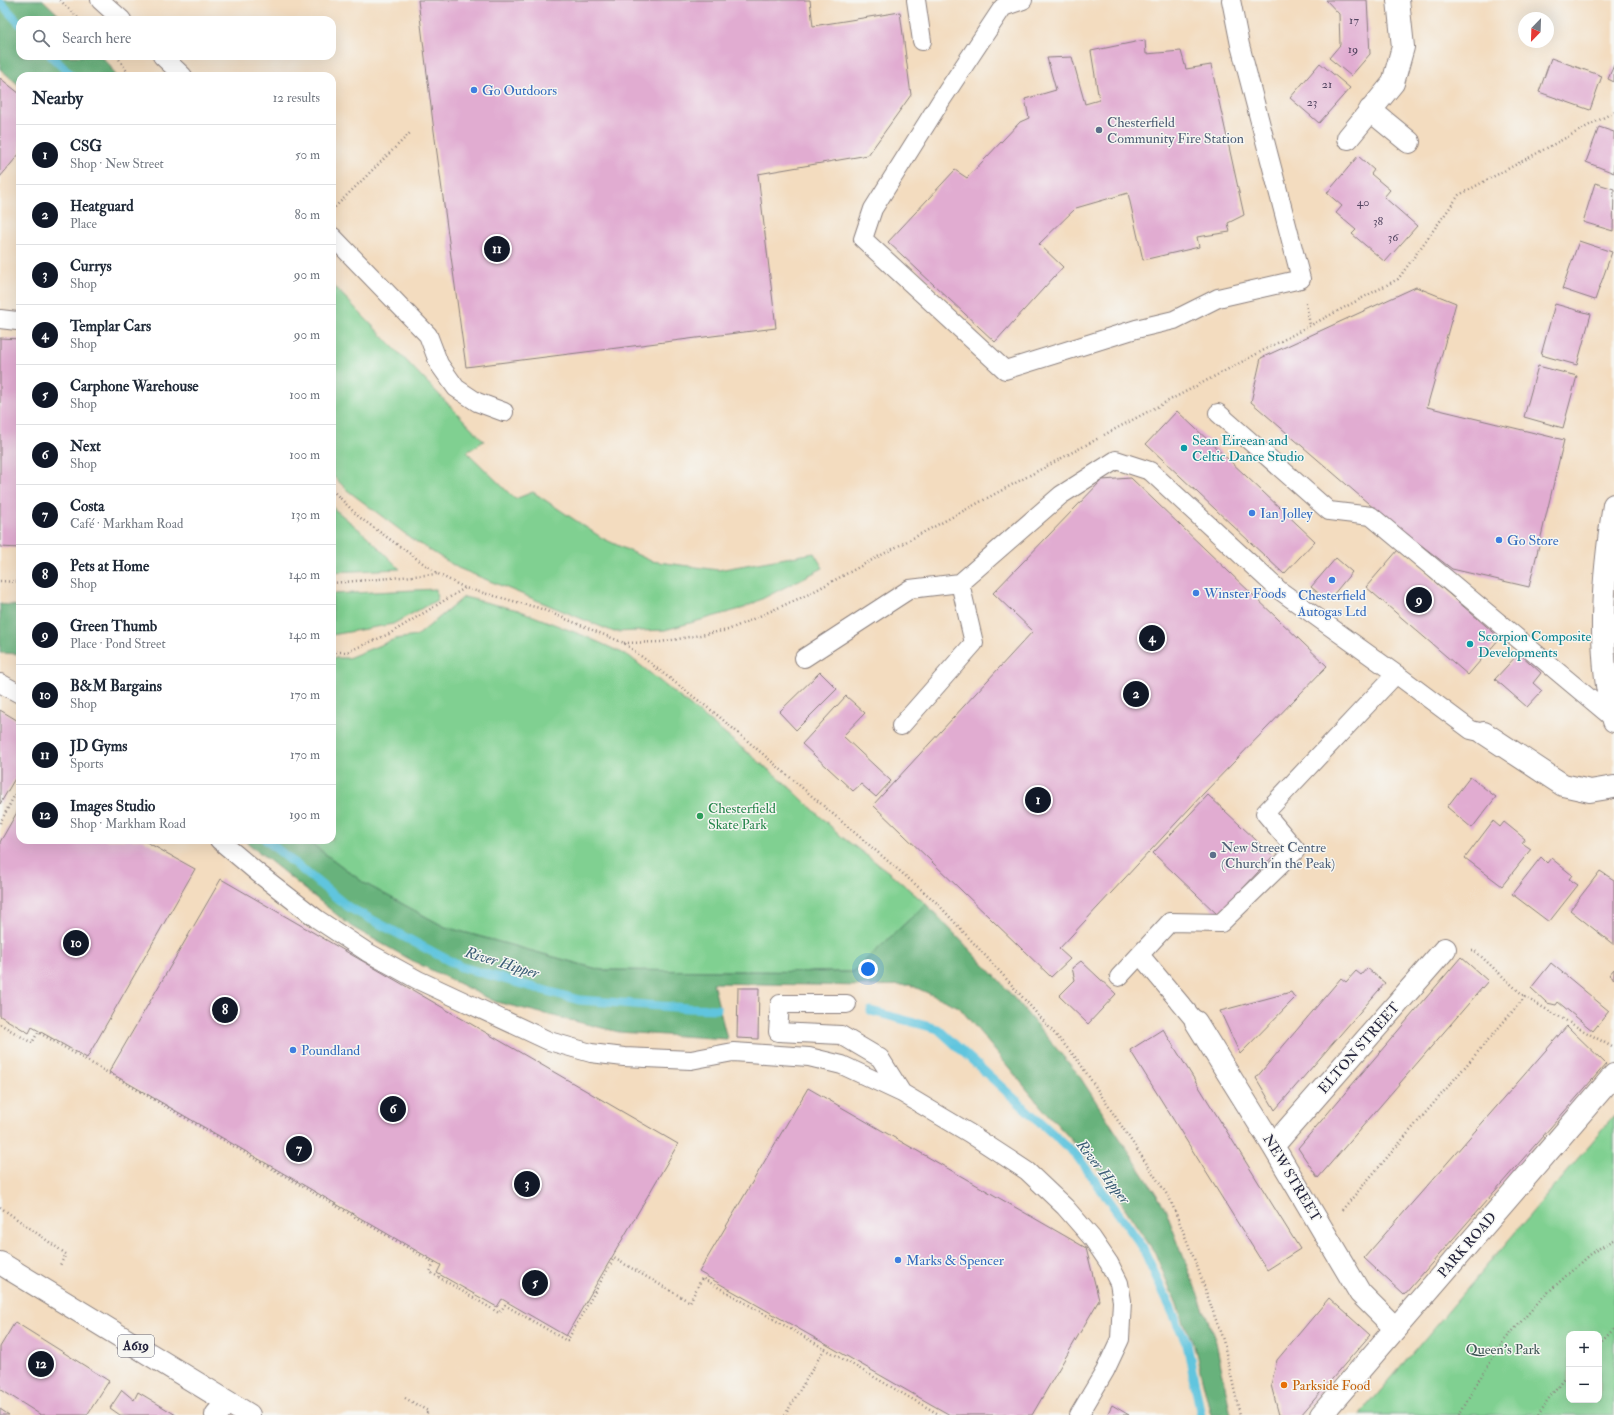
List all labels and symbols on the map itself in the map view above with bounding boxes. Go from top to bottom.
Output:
north arrow [1518,12,1554,48]
house number: 17 [1349,13,1359,28]
house number: 19 [1348,42,1358,57]
house number: 21 [1322,77,1332,92]
place label: Go Outdoors [482,82,557,99]
marker: Go Outdoors [469,85,479,95]
house number: 23 [1307,95,1317,110]
place label: Chesterfield Community Fire Station [1107,114,1244,148]
marker: Chesterfield Community Fire Station [1094,125,1104,135]
house number: 40 [1357,195,1369,210]
house number: 38 [1373,214,1383,229]
house number: 36 [1388,230,1399,245]
pin: 11 [484,234,510,264]
place label: Sean Eireean and Celtic Dance Studio [1192,432,1304,465]
marker: Sean Eireean and Celtic Dance Studio [1179,443,1189,453]
place label: Ian Jolley [1260,505,1314,523]
marker: Ian Jolley [1247,508,1257,518]
place label: Go Store [1507,532,1559,549]
marker: Go Store [1494,535,1504,545]
marker: Chesterfield Autogas Ltd [1327,575,1337,585]
place label: Winster Foods [1203,585,1286,602]
pin: 9 [1406,585,1432,615]
place label: Chesterfield Autogas Ltd [1296,587,1367,620]
marker: Winster Foods [1191,588,1201,598]
pin: 4 [1139,623,1165,653]
place label: Scorpion Composite Developments [1478,628,1592,662]
marker: Scorpion Composite Developments [1465,639,1475,649]
pin: 2 [1123,679,1149,709]
pin: 1 [1025,785,1051,815]
place label: Chesterfield Skate Park [708,800,776,833]
marker: Chesterfield Skate Park [695,811,705,821]
place label: New Street Centre (Church in the Peak) [1221,839,1335,872]
marker: New Street Centre (Church in the Peak) [1208,850,1218,860]
pin: 10 [63,928,89,958]
water label: River Hipper [462,942,543,984]
your location [858,959,878,979]
pin: 8 [212,995,238,1025]
street label: ELTON STREET [1315,999,1404,1097]
place label: Poundland [301,1042,360,1059]
marker: Poundland [288,1045,298,1055]
pin: 6 [380,1094,406,1124]
street label: NEW STREET [1259,1131,1325,1225]
pin: 7 [286,1134,312,1164]
water label: River Hipper [1071,1135,1135,1209]
pin: 3 [514,1169,540,1199]
street label: PARK ROAD [1434,1209,1500,1281]
place label: Marks & Spencer [906,1252,1005,1270]
marker: Marks & Spencer [893,1255,903,1265]
pin: 5 [522,1268,548,1298]
road number: A619 [118,1335,154,1357]
park label: Queen's Park [1466,1341,1541,1358]
pin: 12 [28,1349,54,1379]
place label: Parkside Food [1292,1377,1370,1394]
marker: Parkside Food [1279,1380,1289,1390]

